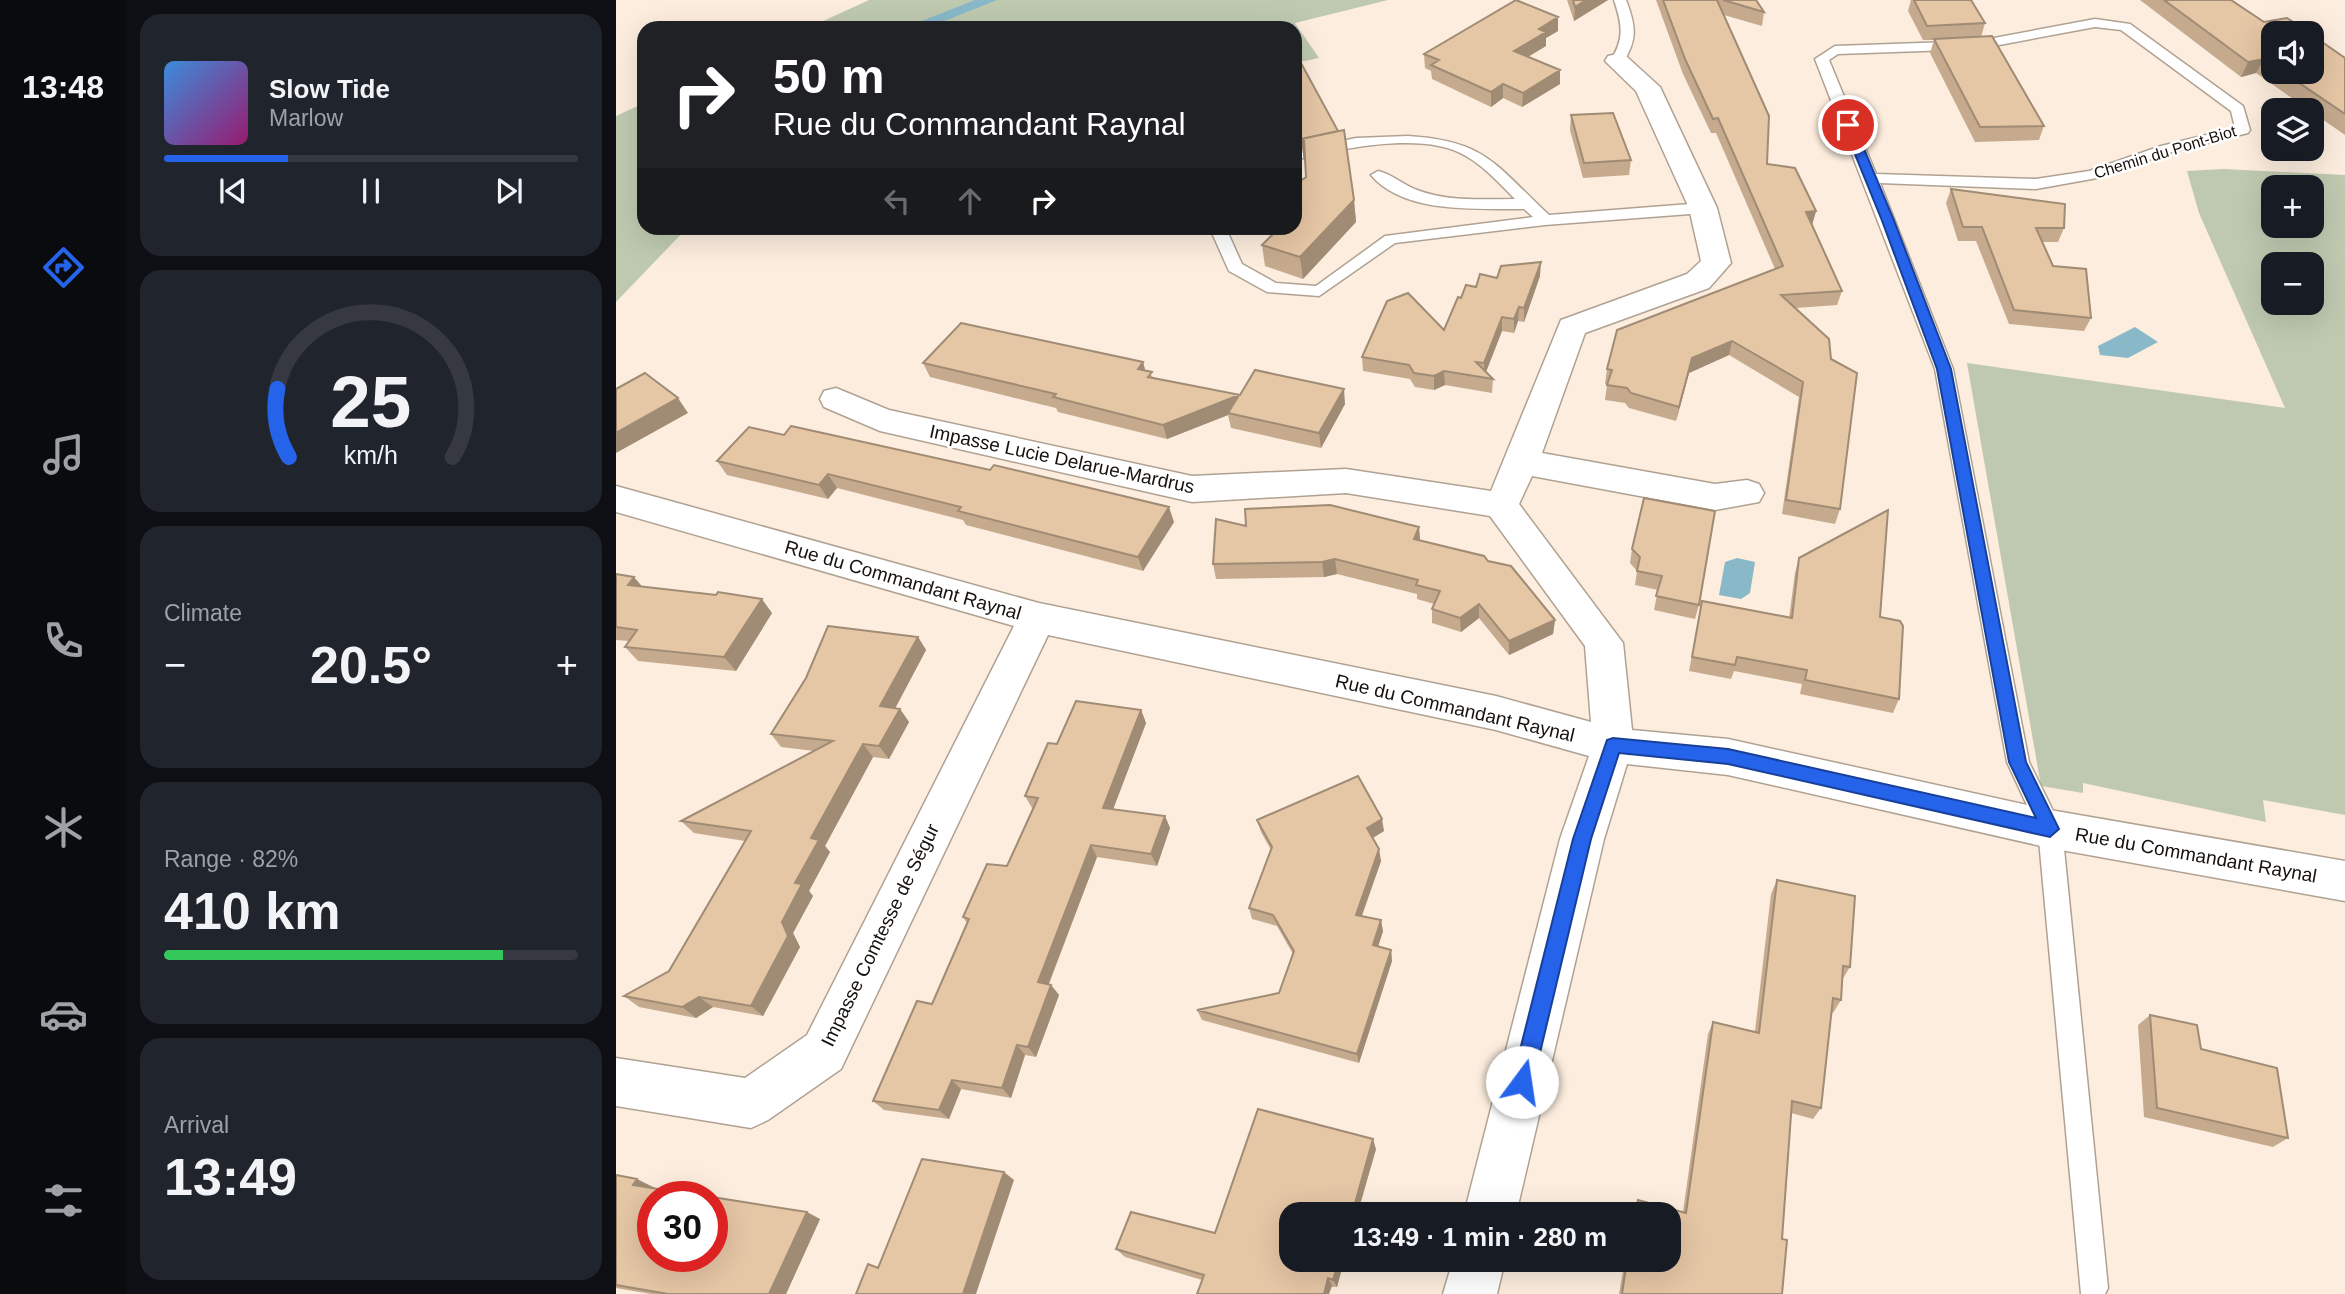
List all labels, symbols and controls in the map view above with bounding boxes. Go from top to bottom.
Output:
map controls [2261,21,2324,315]
button: sound [2261,21,2324,84]
icon: right [658,49,749,140]
text: 50 m [773,49,885,103]
text: 13:48 [22,69,104,105]
text: Slow Tide [269,74,390,104]
pin [1818,95,1878,155]
button: layers [2261,98,2324,161]
text: Marlow [269,105,343,131]
text: Rue du Commandant Raynal [773,106,1186,142]
icon: arrive [1829,106,1867,144]
street label: Chemin du Pont-Biot [2092,122,2239,182]
icon: previous [214,172,252,210]
icon: pause [352,172,390,210]
icon: next [490,172,528,210]
button: + [2261,175,2324,238]
icon: left [878,182,916,220]
icon: ahead [951,182,989,220]
icon: right [1024,182,1062,220]
icon: directions [39,243,88,292]
button: − [2261,252,2324,315]
text: 25 [331,361,411,442]
street label: Impasse Lucie Delarue-Mardrus [928,421,1196,497]
icon: music [39,430,88,479]
text: km/h [344,441,398,469]
street label: Rue du Commandant Raynal [782,536,1024,624]
text: Climate [164,600,242,626]
icon: phone [39,616,88,665]
text: 20.5° [310,636,432,694]
text: − [164,644,186,686]
text: + [556,644,578,686]
street label: Rue du Commandant Raynal [1333,670,1577,746]
icon: climate [39,803,88,852]
street label: Impasse Comtesse de Ségur [817,820,943,1050]
street label: Rue du Commandant Raynal [2074,823,2318,887]
text: Range · 82% [164,846,298,872]
text: 410 km [164,882,340,940]
icon: car [39,990,88,1039]
position arrow [1485,1045,1559,1119]
text: Arrival [164,1112,229,1138]
text: 13:49 [164,1148,297,1206]
icon: filters [39,1176,88,1225]
speed limit sign: 30 [637,1181,728,1272]
text: 13:49 · 1 min · 280 m [1353,1222,1607,1252]

